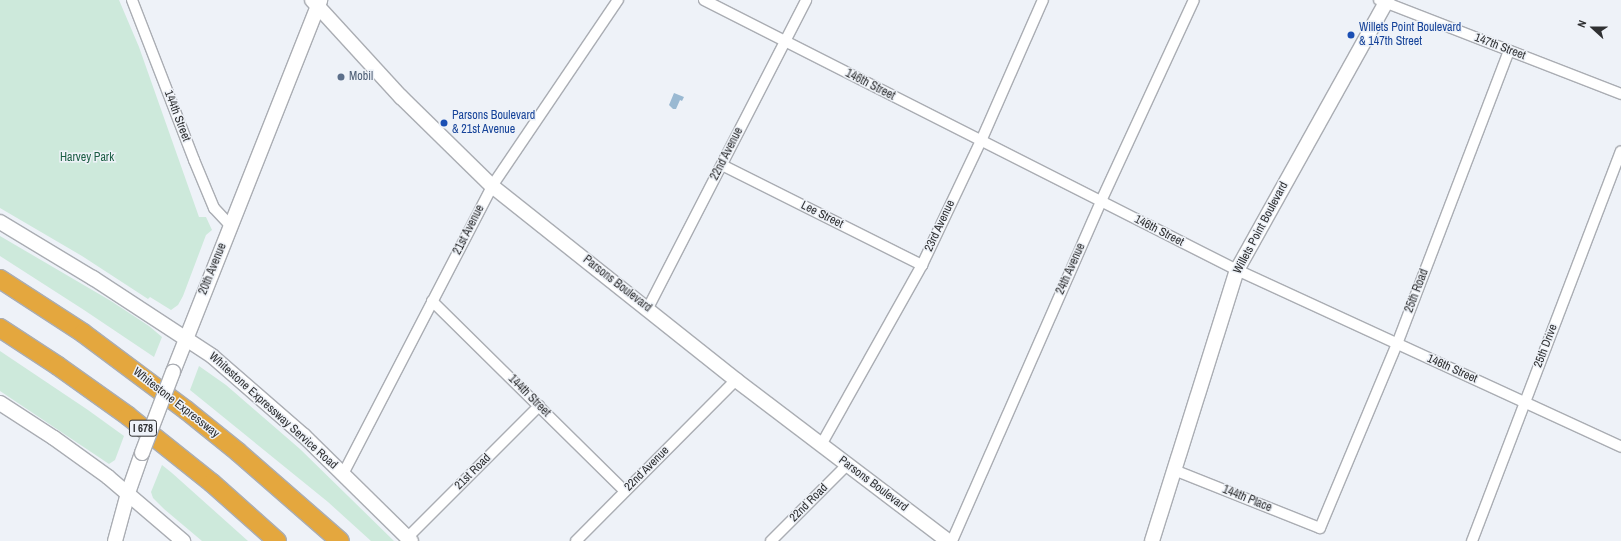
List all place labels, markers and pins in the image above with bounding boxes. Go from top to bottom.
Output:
place label: Willets Point Boulevard & 147th Street [1359,21,1461,49]
marker: Willets Point Boulevard & 147th Street [1346,30,1356,40]
place label: Mobil [349,70,373,84]
marker: Mobil [336,72,346,82]
place label: Parsons Boulevard & 21st Avenue [452,109,535,137]
marker: Parsons Boulevard & 21st Avenue [439,118,449,128]

